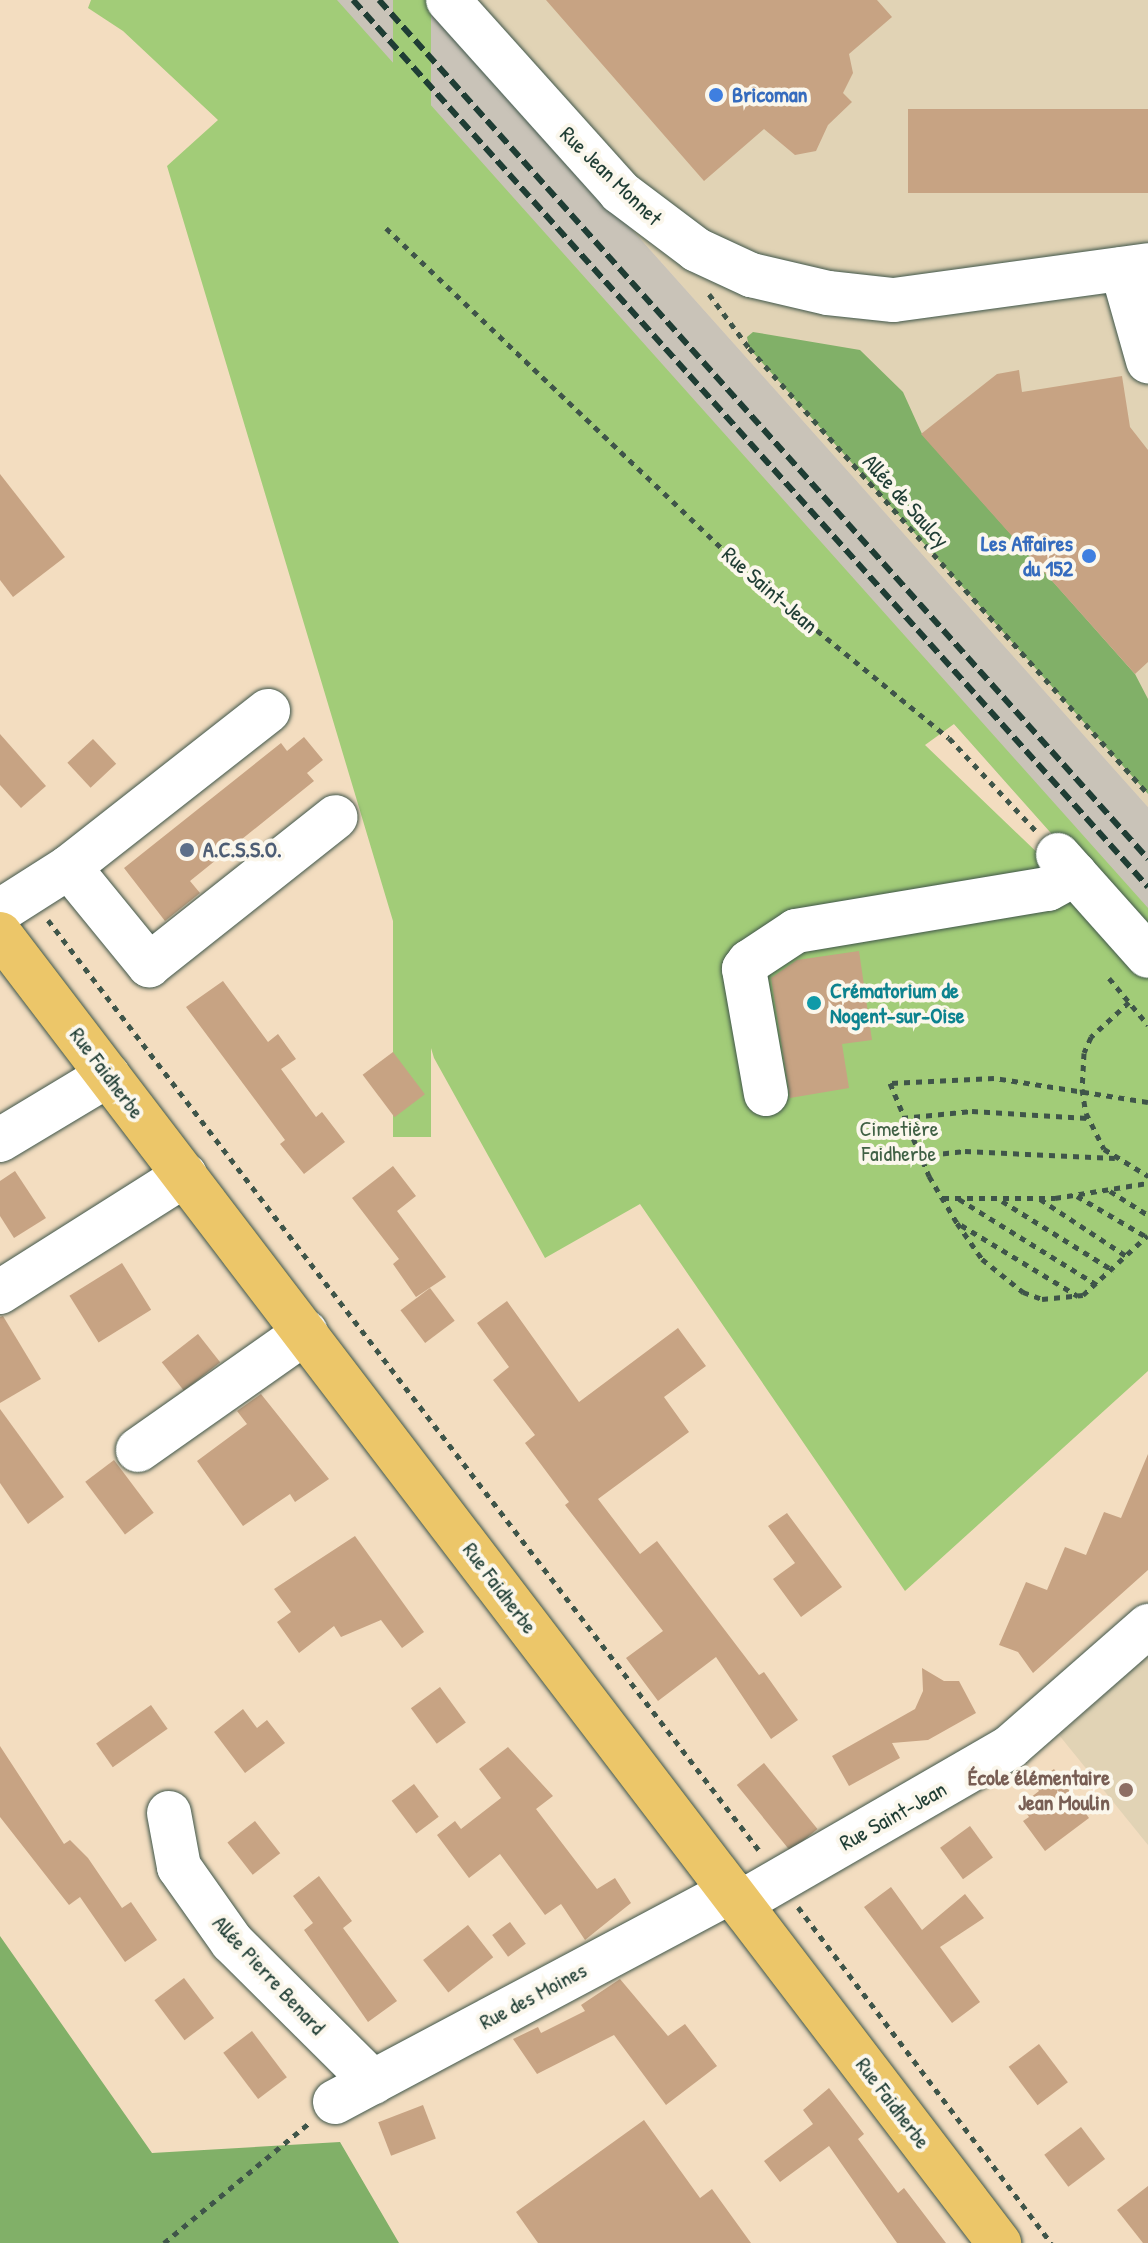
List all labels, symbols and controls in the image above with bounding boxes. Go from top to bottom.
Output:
place label: Bricoman [732,82,807,108]
marker: Bricoman [707,86,725,104]
street label: Rue Jean Monnet [555,121,667,231]
street label: Allée de Saulcy [857,449,955,553]
place label: Les Affaires du 152 [981,530,1073,582]
street label: Rue Saint-Jean [717,541,823,639]
marker: Les Affaires du 152 [1080,547,1098,565]
place label: A.C.S.S.O. [203,837,282,863]
marker: A.C.S.S.O. [178,841,196,859]
place label: Crématorium de Nogent-sur-Oise [830,977,965,1028]
marker: Crématorium de Nogent-sur-Oise [805,994,823,1012]
street label: Rue Faidherbe [64,1022,150,1124]
park label: Cimetière Faidherbe [859,1115,939,1166]
street label: Rue Faidherbe [457,1537,543,1639]
place label: École élémentaire Jean Moulin [968,1764,1110,1816]
street label: Rue Saint-Jean [835,1776,951,1856]
marker: École élémentaire Jean Moulin [1117,1781,1135,1799]
street label: Allée Pierre Benard [207,1910,331,2040]
street label: Rue des Moines [475,1957,591,2035]
street label: Rue Faidherbe [850,2052,936,2154]

